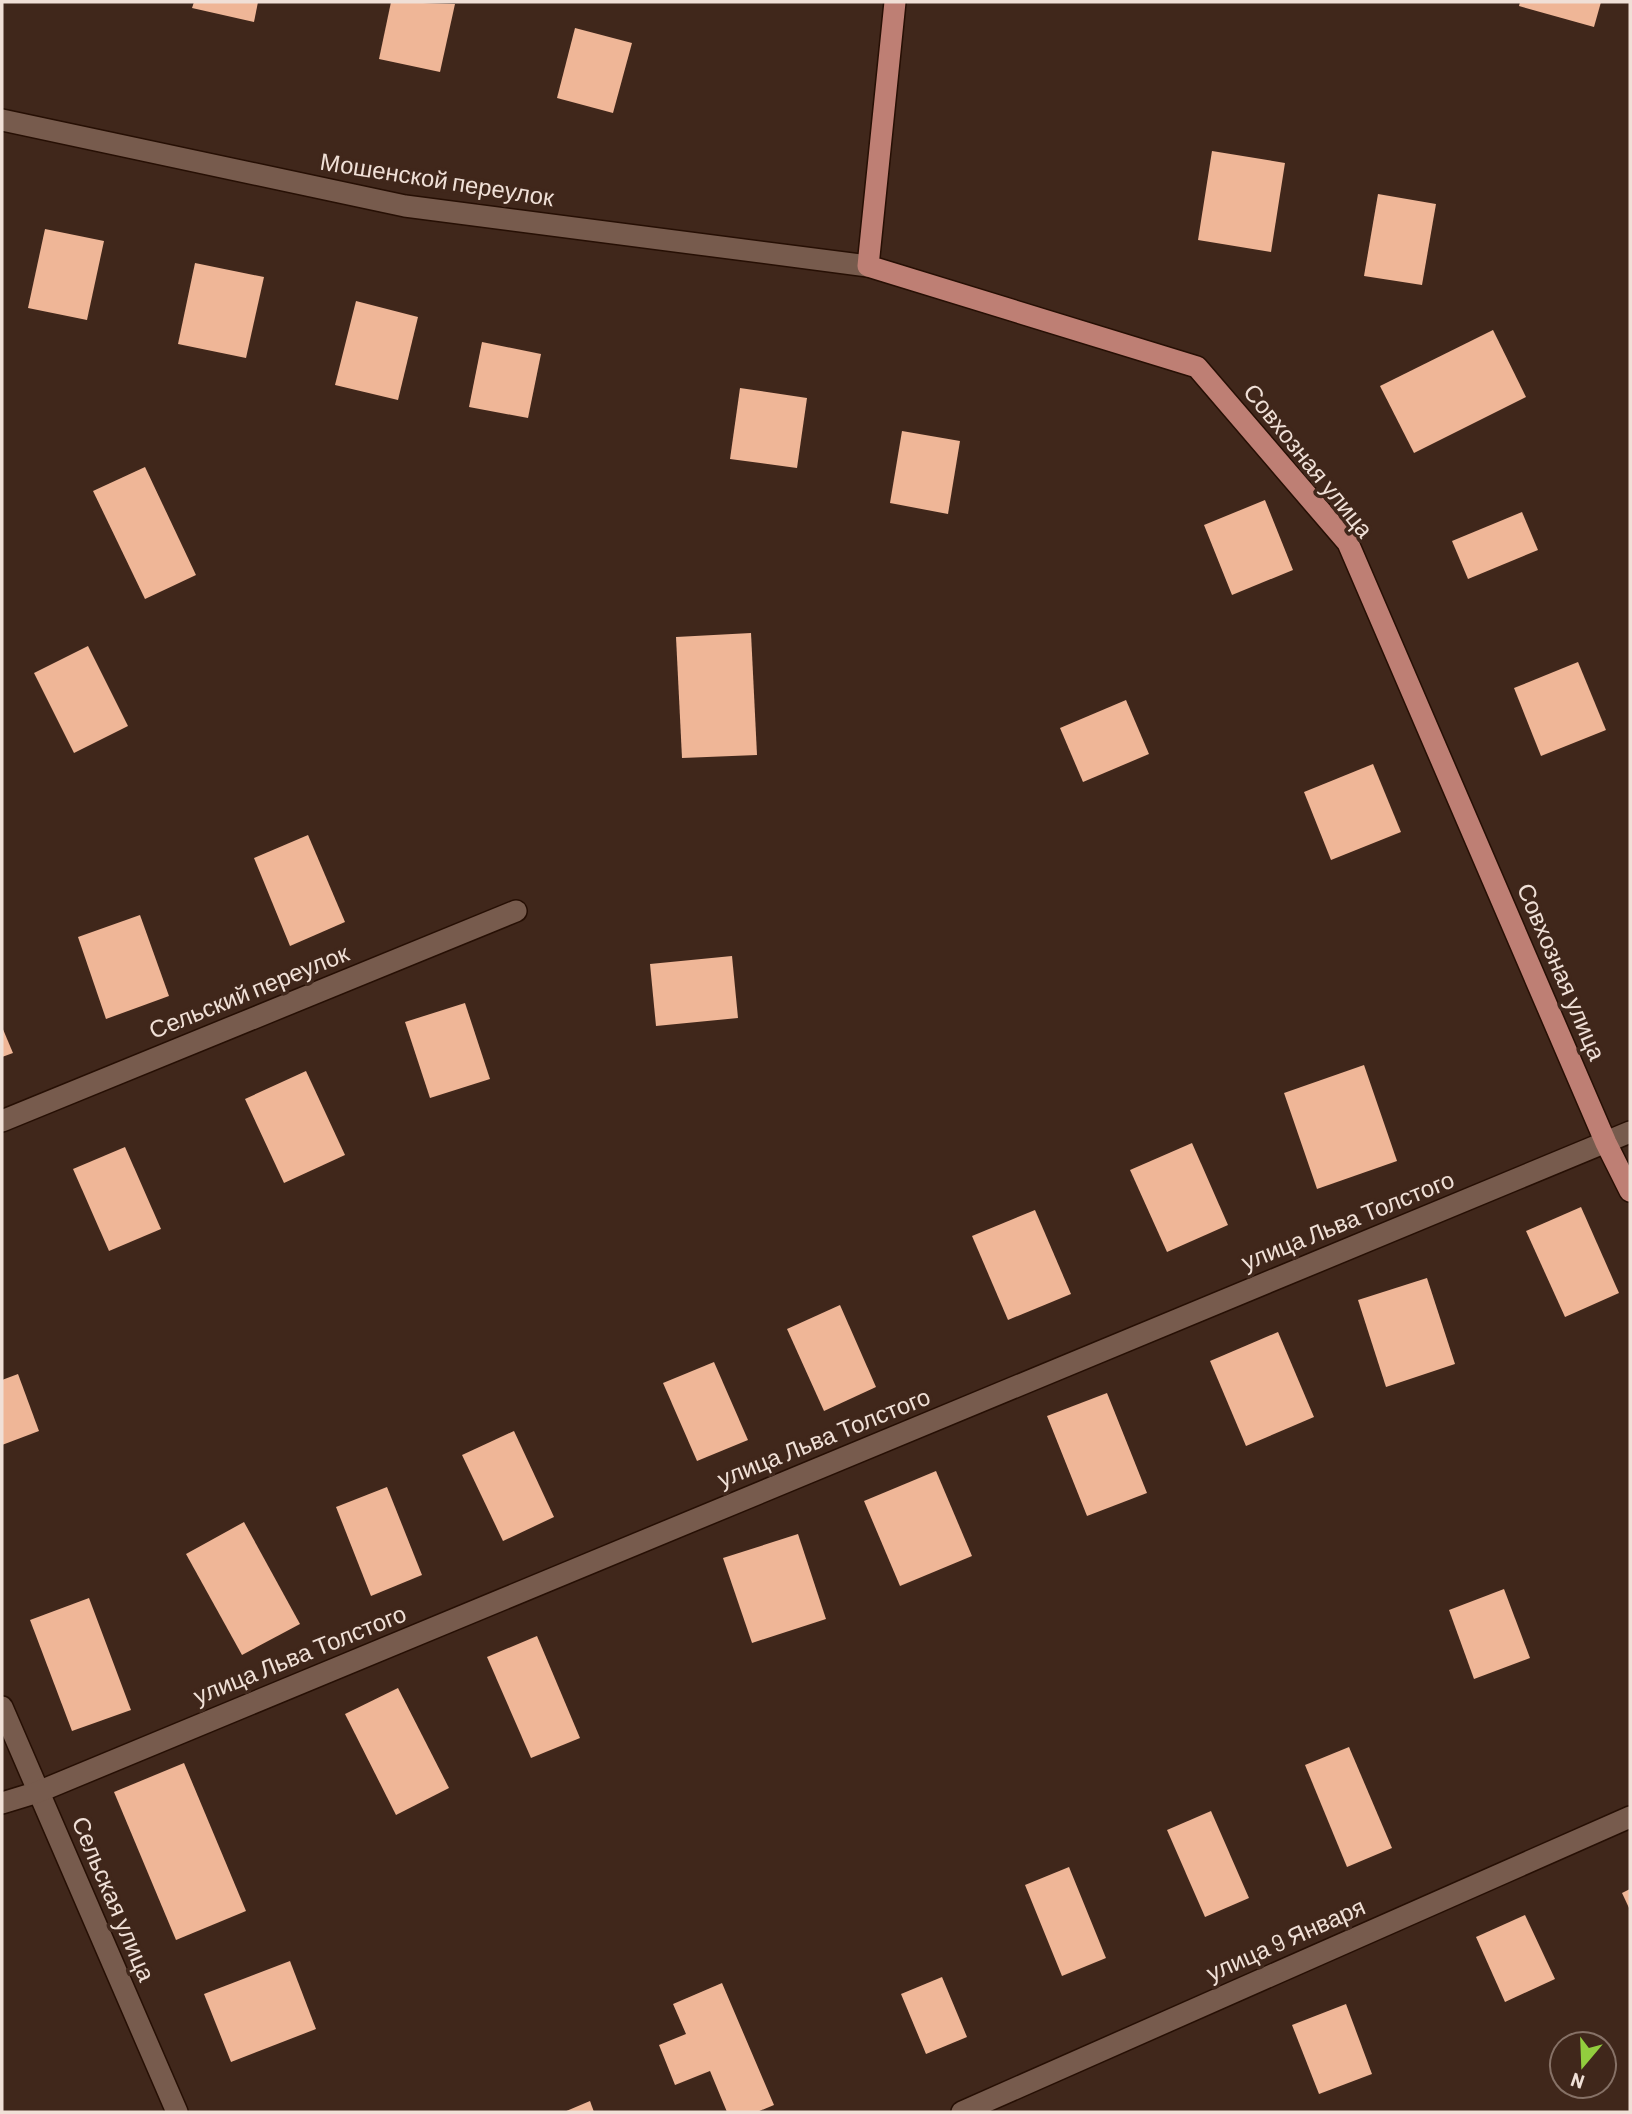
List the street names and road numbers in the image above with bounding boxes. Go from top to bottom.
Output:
street label: Мошенской переулок [318,146,557,211]
street label: Совхозная улица [1238,377,1381,543]
street label: Совхозная улица [1512,878,1613,1065]
street label: Сельский переулок [144,937,353,1044]
street label: улица Льва Толстого [1237,1164,1458,1276]
street label: улица Льва Толстого [713,1381,934,1493]
street label: улица Льва Толстого [189,1598,410,1710]
street label: Сельская улица [67,1811,162,1986]
street label: улица 9 Января [1202,1891,1369,1987]

